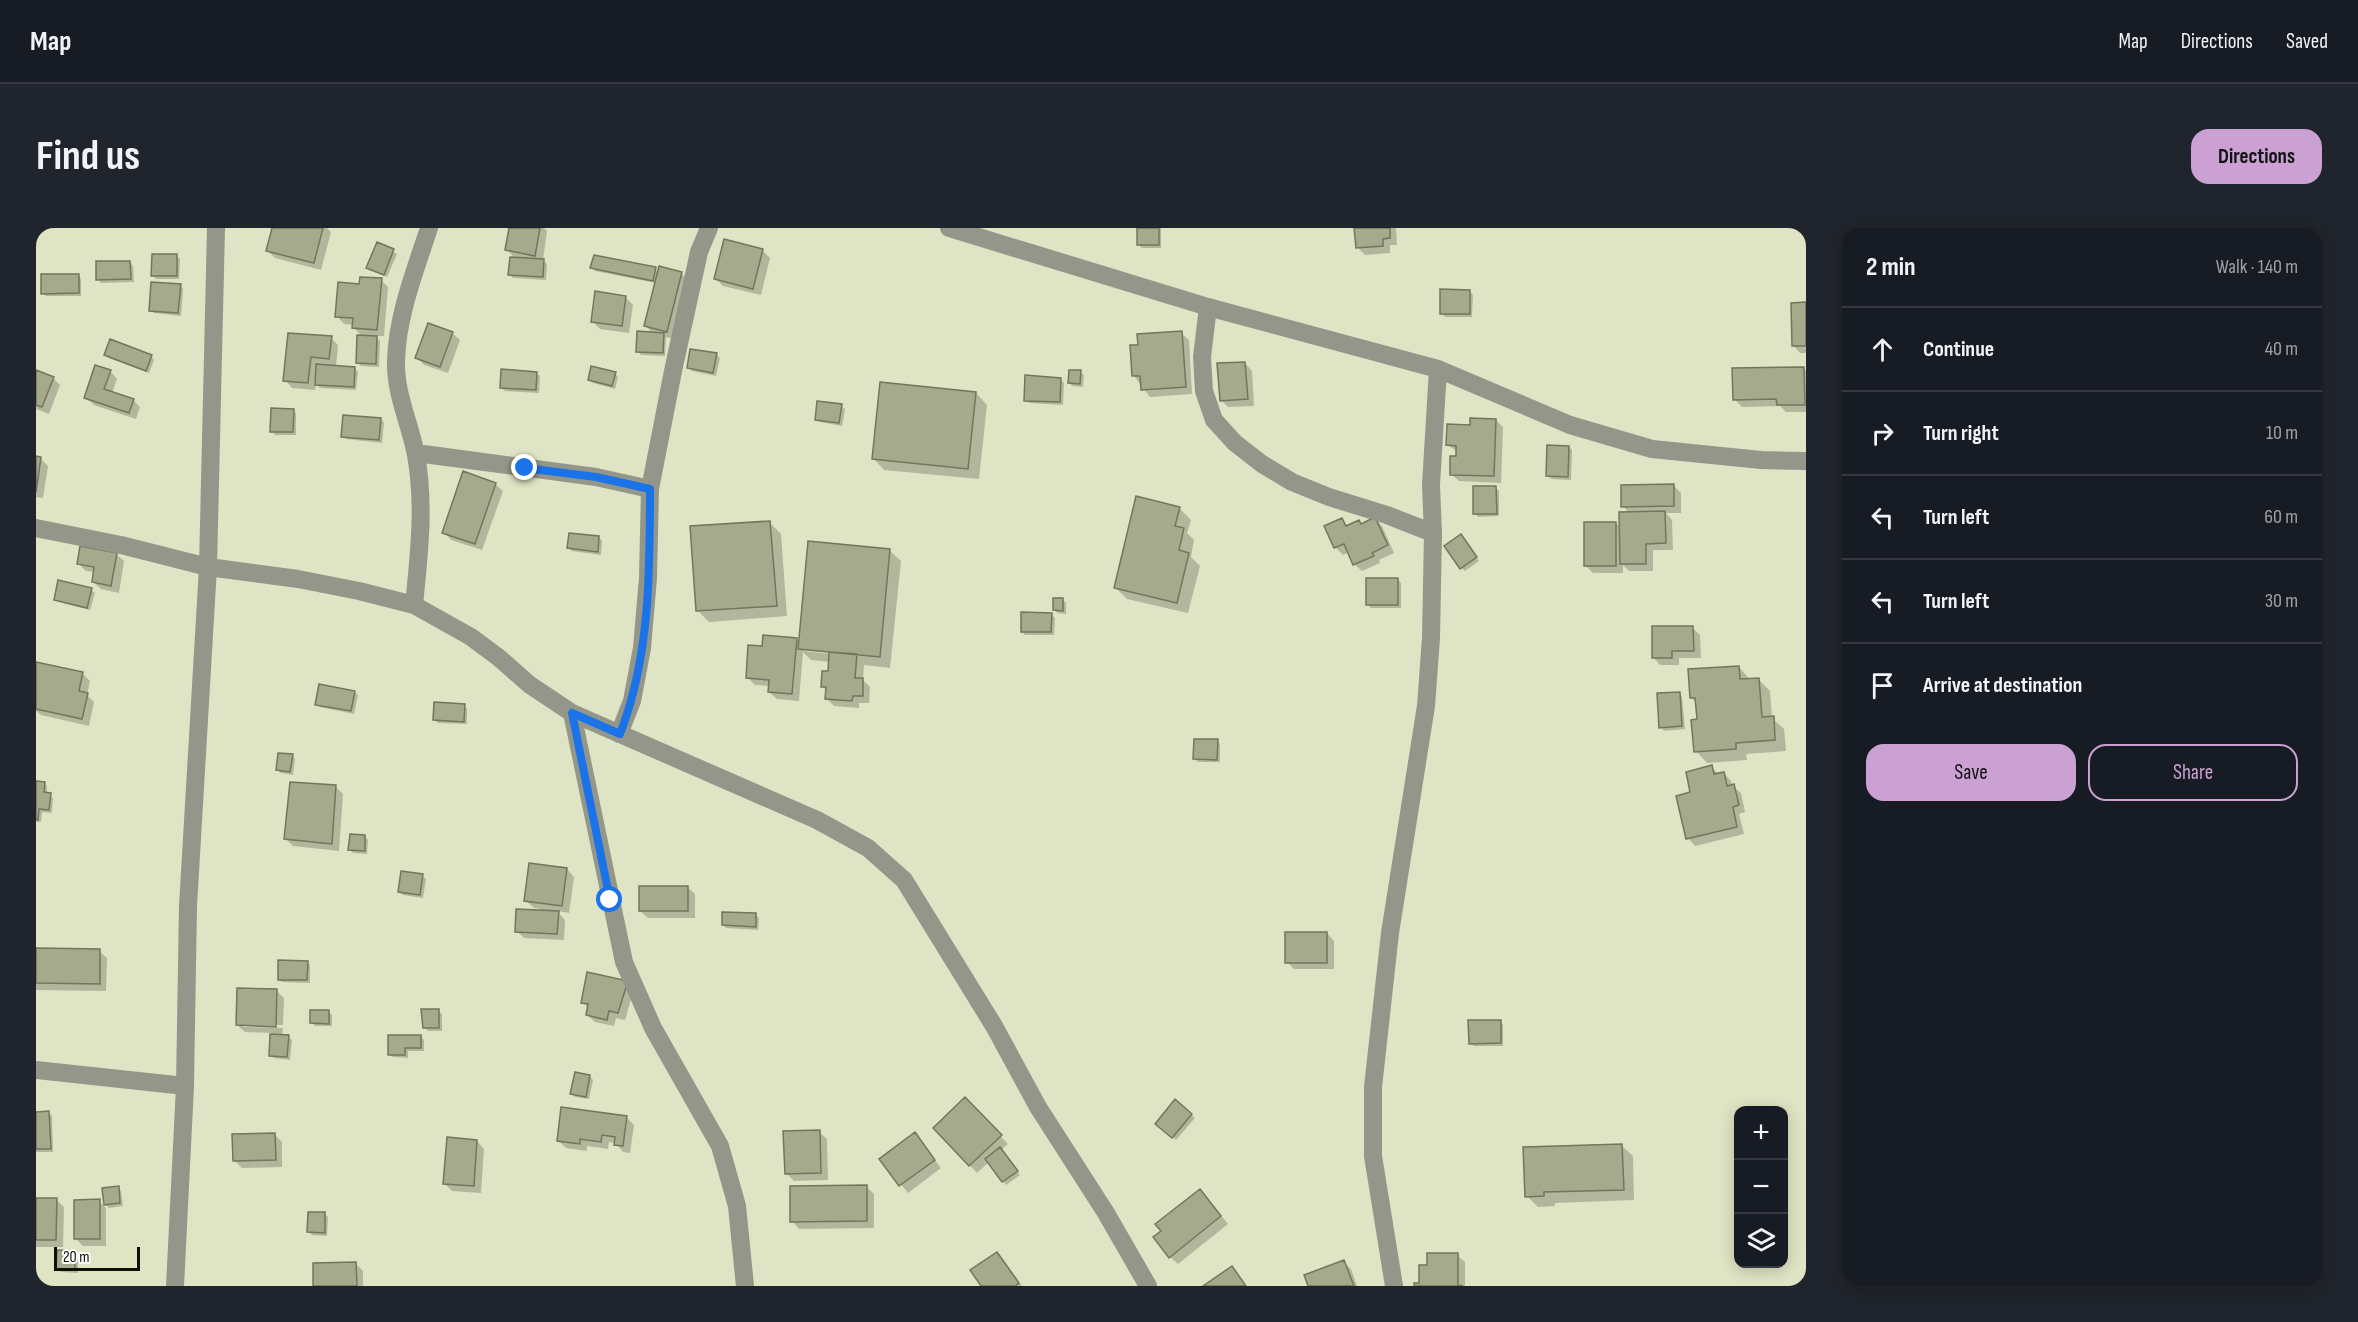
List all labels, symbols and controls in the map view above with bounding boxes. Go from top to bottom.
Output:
text: Map [30,25,71,58]
text: Map [2118,29,2148,54]
text: Directions [2181,29,2253,54]
text: Saved [2286,29,2328,54]
button: Directions [2191,129,2322,184]
text: Find us [36,131,140,182]
text: 2 min [1866,252,1916,283]
text: Walk · 140 m [2216,255,2298,279]
icon: ahead [1866,333,1899,366]
text: Continue [1923,336,1994,363]
text: 40 m [2265,337,2298,361]
icon: right [1866,417,1899,450]
text: Turn right [1923,420,1999,447]
text: 10 m [2266,421,2298,445]
route end [511,454,537,480]
icon: left [1866,501,1899,534]
text: Turn left [1923,504,1989,531]
text: 60 m [2264,505,2298,529]
icon: left [1866,585,1899,618]
text: Turn left [1923,588,1989,615]
text: 30 m [2265,589,2298,613]
icon: arrive [1866,669,1899,702]
text: Arrive at destination [1923,672,2082,699]
button: Save [1866,744,2076,801]
button: Share [2088,744,2298,801]
route start [596,886,622,912]
map controls [1734,1106,1788,1268]
button: + [1734,1106,1788,1160]
button: − [1734,1160,1788,1214]
button: layers [1734,1214,1788,1268]
scale bar [54,1244,140,1272]
text: 20 m [63,1248,90,1267]

